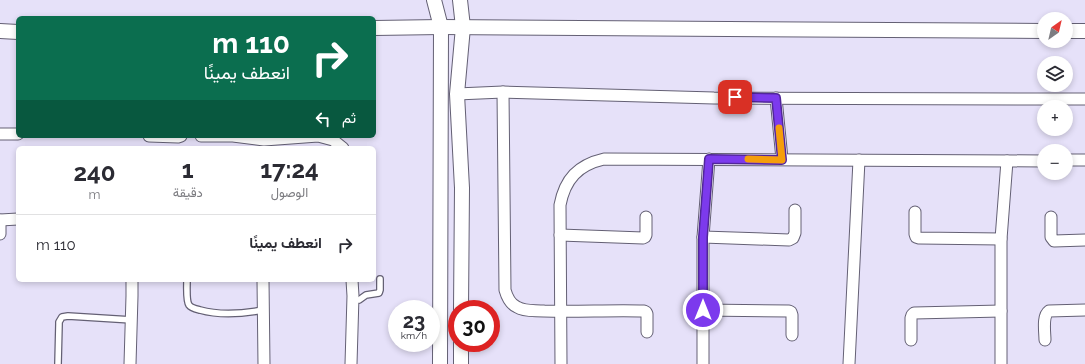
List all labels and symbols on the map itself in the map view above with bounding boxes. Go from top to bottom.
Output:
north arrow [1037,12,1073,48]
pin [718,80,752,114]
position arrow [682,289,724,331]
speed limit sign: 30 [448,300,500,352]

